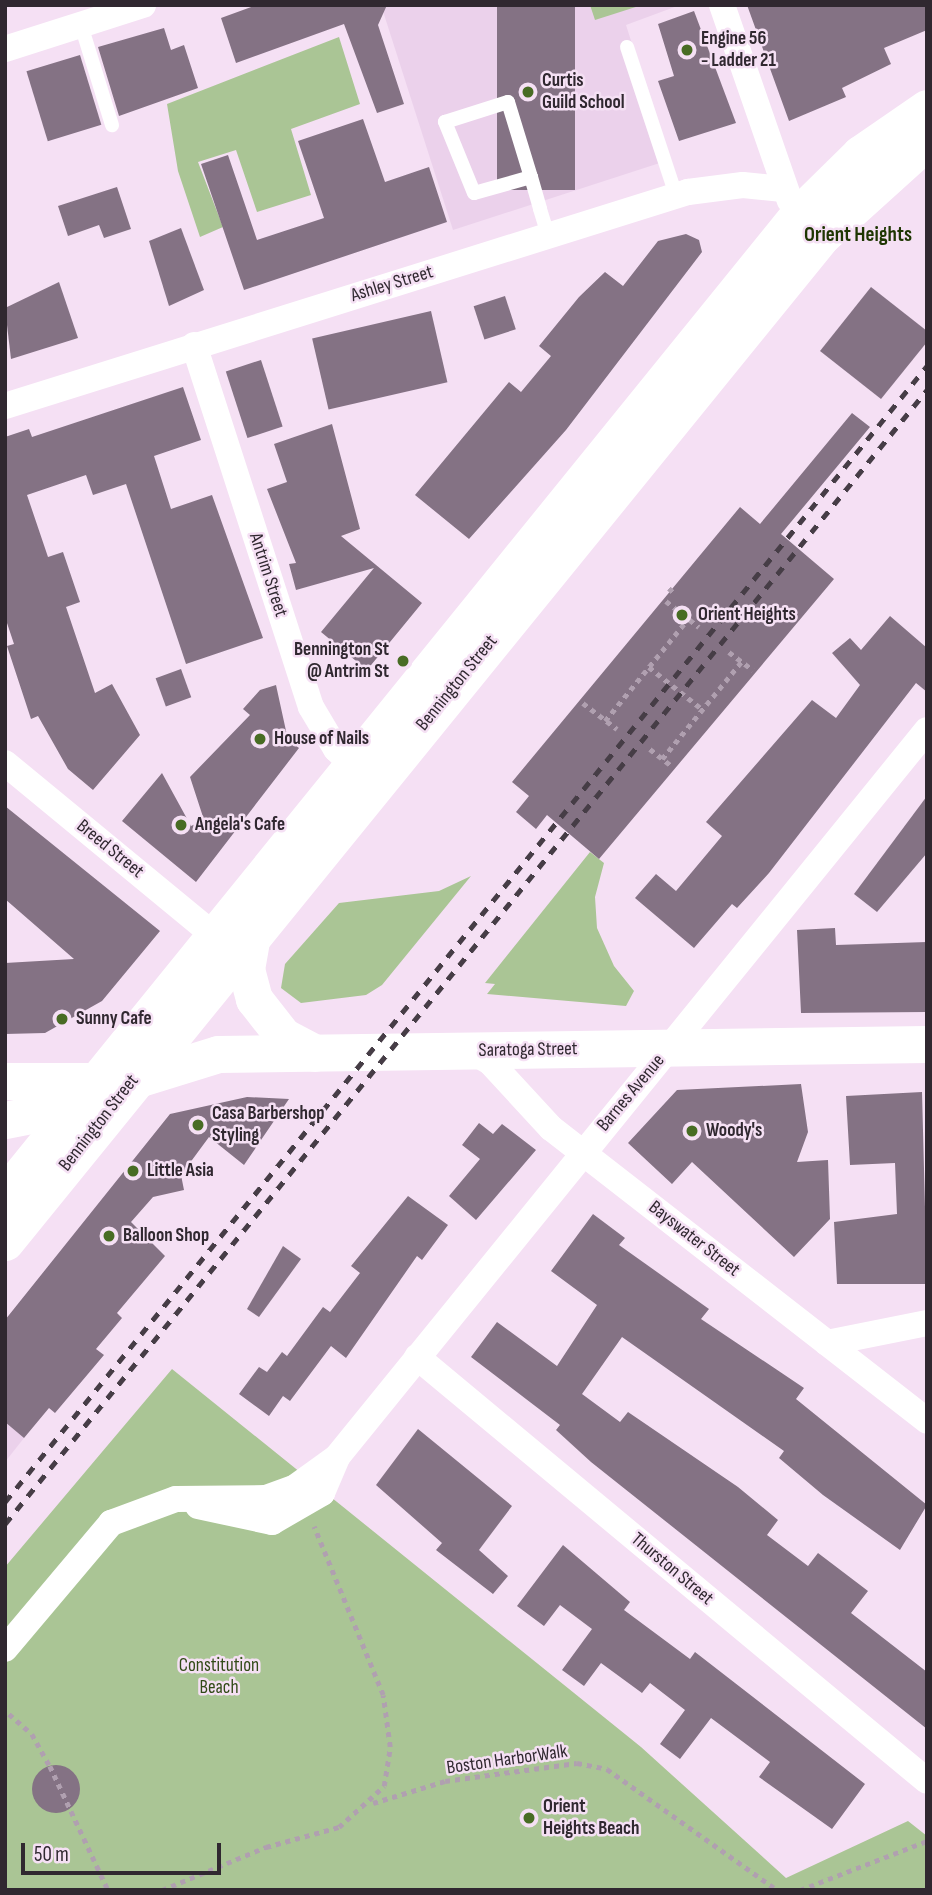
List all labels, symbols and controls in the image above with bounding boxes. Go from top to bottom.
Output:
place label: Engine 56 - Ladder 21 [701,28,776,72]
marker: Engine 56 - Ladder 21 [679,42,695,58]
place label: Curtis Guild School [542,70,625,114]
marker: Curtis Guild School [520,84,536,100]
district label: Orient Heights [804,222,912,248]
street label: Ashley Street [348,261,436,307]
street label: Antrim Street [244,530,292,620]
place label: Orient Heights [698,604,796,626]
marker: Orient Heights [672,605,692,625]
street label: Bennington Street [412,631,502,735]
place label: Bennington St @ Antrim St [294,639,389,683]
marker: Bennington St @ Antrim St [395,653,411,669]
place label: House of Nails [274,728,369,750]
marker: House of Nails [252,731,268,747]
place label: Angela's Cafe [195,814,285,836]
street label: Breed Street [72,815,148,883]
marker: Angela's Cafe [173,817,189,833]
place label: Sunny Cafe [76,1008,152,1030]
marker: Sunny Cafe [54,1011,70,1027]
street label: Saratoga Street [478,1038,578,1062]
street label: Barnes Avenue [592,1050,670,1136]
street label: Bennington Street [54,1070,144,1176]
place label: Casa Barbershop Styling [212,1103,324,1147]
marker: Casa Barbershop Styling [190,1117,206,1133]
place label: Woody's [706,1120,762,1142]
marker: Woody's [684,1123,700,1139]
place label: Little Asia [147,1160,214,1182]
marker: Little Asia [125,1163,141,1179]
street label: Bayswater Street [644,1196,744,1282]
place label: Balloon Shop [123,1225,209,1247]
marker: Balloon Shop [101,1228,117,1244]
street label: Thurston Street [626,1528,718,1610]
park label: Constitution Beach [179,1655,259,1699]
street label: Boston HarborWalk [445,1740,569,1780]
place label: Orient Heights Beach [543,1796,640,1840]
marker: Orient Heights Beach [521,1810,537,1826]
scale bar [24,1828,224,1872]
text: 50 m [34,1842,69,1867]

